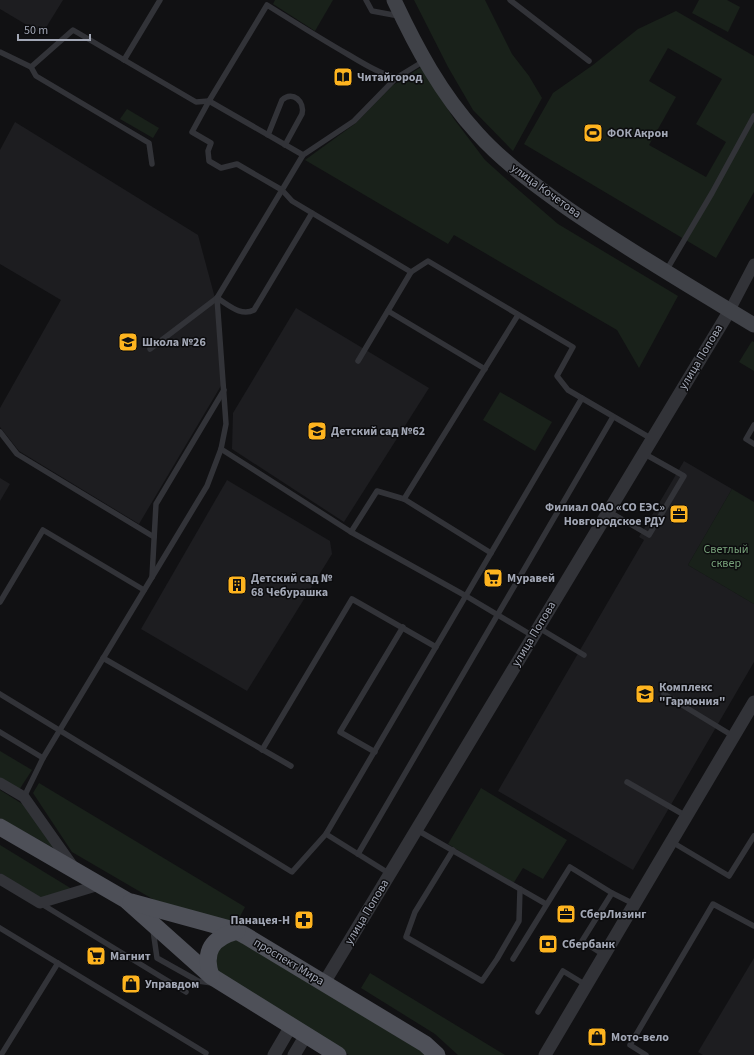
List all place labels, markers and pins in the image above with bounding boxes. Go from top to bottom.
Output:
library icon: Читайгород [332,66,354,88]
place label: Читайгород [357,69,423,86]
sports icon: ФОК Акрон [582,122,604,144]
place label: ФОК Акрон [607,125,668,142]
school or university icon: Школа №26 [117,331,139,353]
place label: Школа №26 [142,334,206,351]
school or university icon: Детский сад №62 [306,420,328,442]
place label: Детский сад №62 [331,423,425,440]
place label: Филиал ОАО «СО ЕЭС» Новгородское РДУ [545,499,665,530]
office icon: Филиал ОАО «СО ЕЭС» Новгородское РДУ [668,503,690,525]
supermarket icon: Муравей [482,567,504,589]
place label: Детский сад № 68 Чебурашка [251,570,333,601]
place label: Муравей [507,570,555,587]
building icon: Детский сад № 68 Чебурашка [226,574,248,596]
place label: Комплекс "Гармония" [659,679,725,710]
school or university icon: Комплекс "Гармония" [634,683,656,705]
office icon: СберЛизинг [555,903,577,925]
place label: СберЛизинг [580,906,646,923]
pharmacy icon: Панацея-Н [293,909,315,931]
place label: Панацея-Н [231,912,290,929]
bank icon: Сбербанк [537,933,559,955]
place label: Сбербанк [562,936,615,953]
supermarket icon: Магнит [85,945,107,967]
place label: Магнит [110,948,151,965]
shop icon: Управдом [120,973,142,995]
place label: Управдом [145,976,199,993]
shop icon: Мото-вело [586,1026,608,1048]
place label: Мото-вело [611,1029,669,1046]

